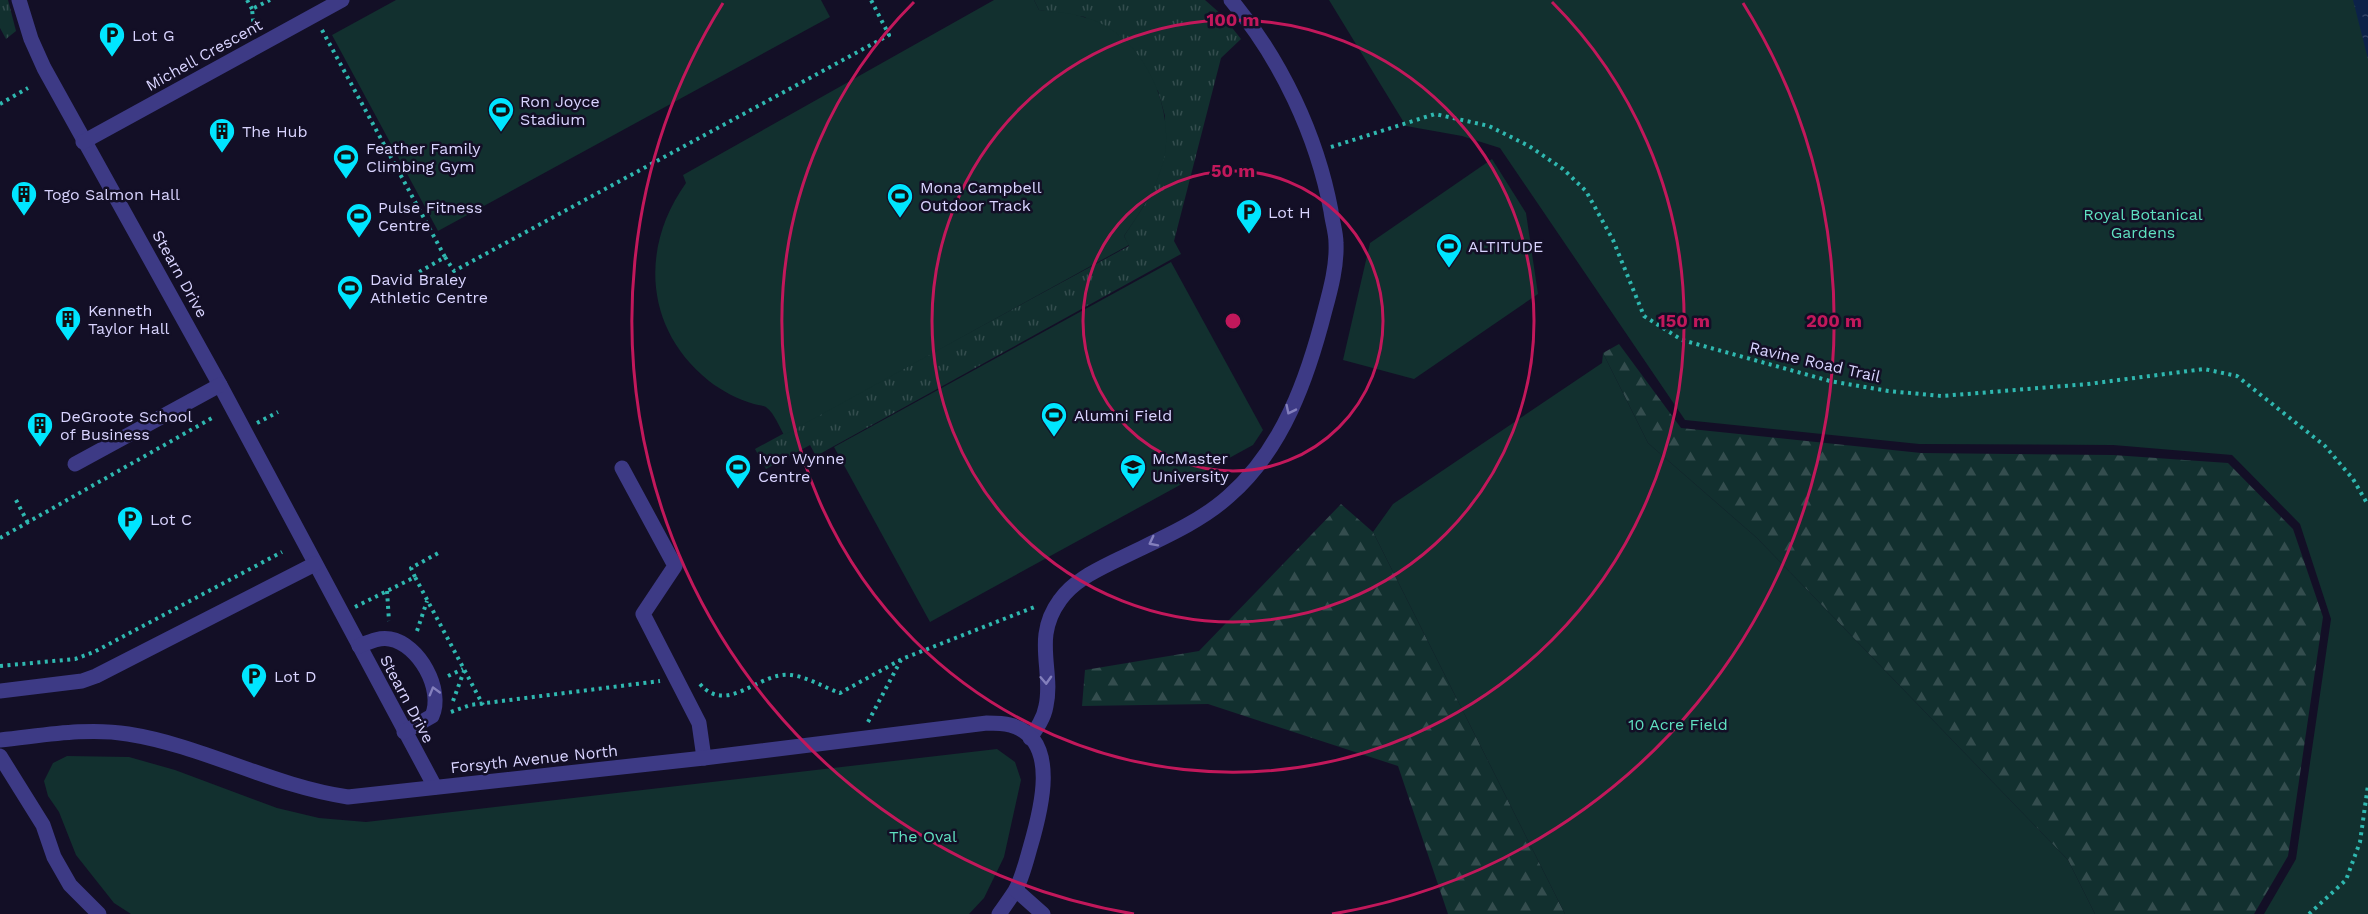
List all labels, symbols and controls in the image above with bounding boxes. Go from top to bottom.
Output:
text: 100 m [1206,9,1260,30]
street label: Michell Crescent [142,15,266,95]
parking icon: Lot G [97,20,127,58]
place label: Lot G [132,26,175,45]
place label: Ron Joyce Stadium [520,92,600,129]
sports icon: Ron Joyce Stadium [486,95,516,133]
building icon: The Hub [207,116,237,154]
place label: The Hub [242,122,307,141]
place label: Feather Family Climbing Gym [366,139,481,176]
sports icon: Feather Family Climbing Gym [331,142,361,180]
text: 50 m [1211,160,1255,181]
place label: Mona Campbell Outdoor Track [920,178,1042,215]
building icon: Togo Salmon Hall [9,179,39,217]
sports icon: Mona Campbell Outdoor Track [885,181,915,219]
place label: Togo Salmon Hall [44,185,180,204]
parking icon: Lot H [1234,197,1264,235]
place label: Pulse Fitness Centre [378,198,482,235]
sports icon: Pulse Fitness Centre [344,201,374,239]
place label: Lot H [1268,203,1311,222]
park label: Royal Botanical Gardens [2083,205,2203,242]
street label: Stearn Drive [148,227,212,321]
sports icon: ALTITUDE [1434,231,1464,269]
place label: ALTITUDE [1468,237,1543,256]
place label: David Braley Athletic Centre [370,270,488,307]
sports icon: David Braley Athletic Centre [335,273,365,311]
place label: Kenneth Taylor Hall [88,301,170,338]
building icon: Kenneth Taylor Hall [53,304,83,342]
text: 150 m [1658,310,1710,331]
text: 200 m [1806,310,1862,331]
centre of rings [1223,311,1243,331]
street label: Ravine Road Trail [1748,338,1882,386]
sports icon: Alumni Field [1039,400,1069,438]
one-way arrow [1286,404,1298,415]
place label: Alumni Field [1074,406,1172,425]
place label: DeGroote School of Business [60,407,192,444]
building icon: DeGroote School of Business [25,410,55,448]
place label: Ivor Wynne Centre [758,449,845,486]
place label: McMaster University [1152,449,1230,486]
sports icon: Ivor Wynne Centre [723,452,753,490]
school or university icon: McMaster University [1118,452,1148,490]
parking icon: Lot C [115,504,145,542]
place label: Lot C [150,510,192,529]
one-way arrow [1149,534,1160,546]
street label: Stearn Drive [376,652,438,746]
parking icon: Lot D [239,661,269,699]
place label: Lot D [274,667,316,686]
one-way arrow [1039,676,1052,685]
one-way arrow [429,686,441,697]
park label: 10 Acre Field [1628,715,1728,734]
street label: Forsyth Avenue North [449,741,619,777]
park label: The Oval [889,827,957,846]

